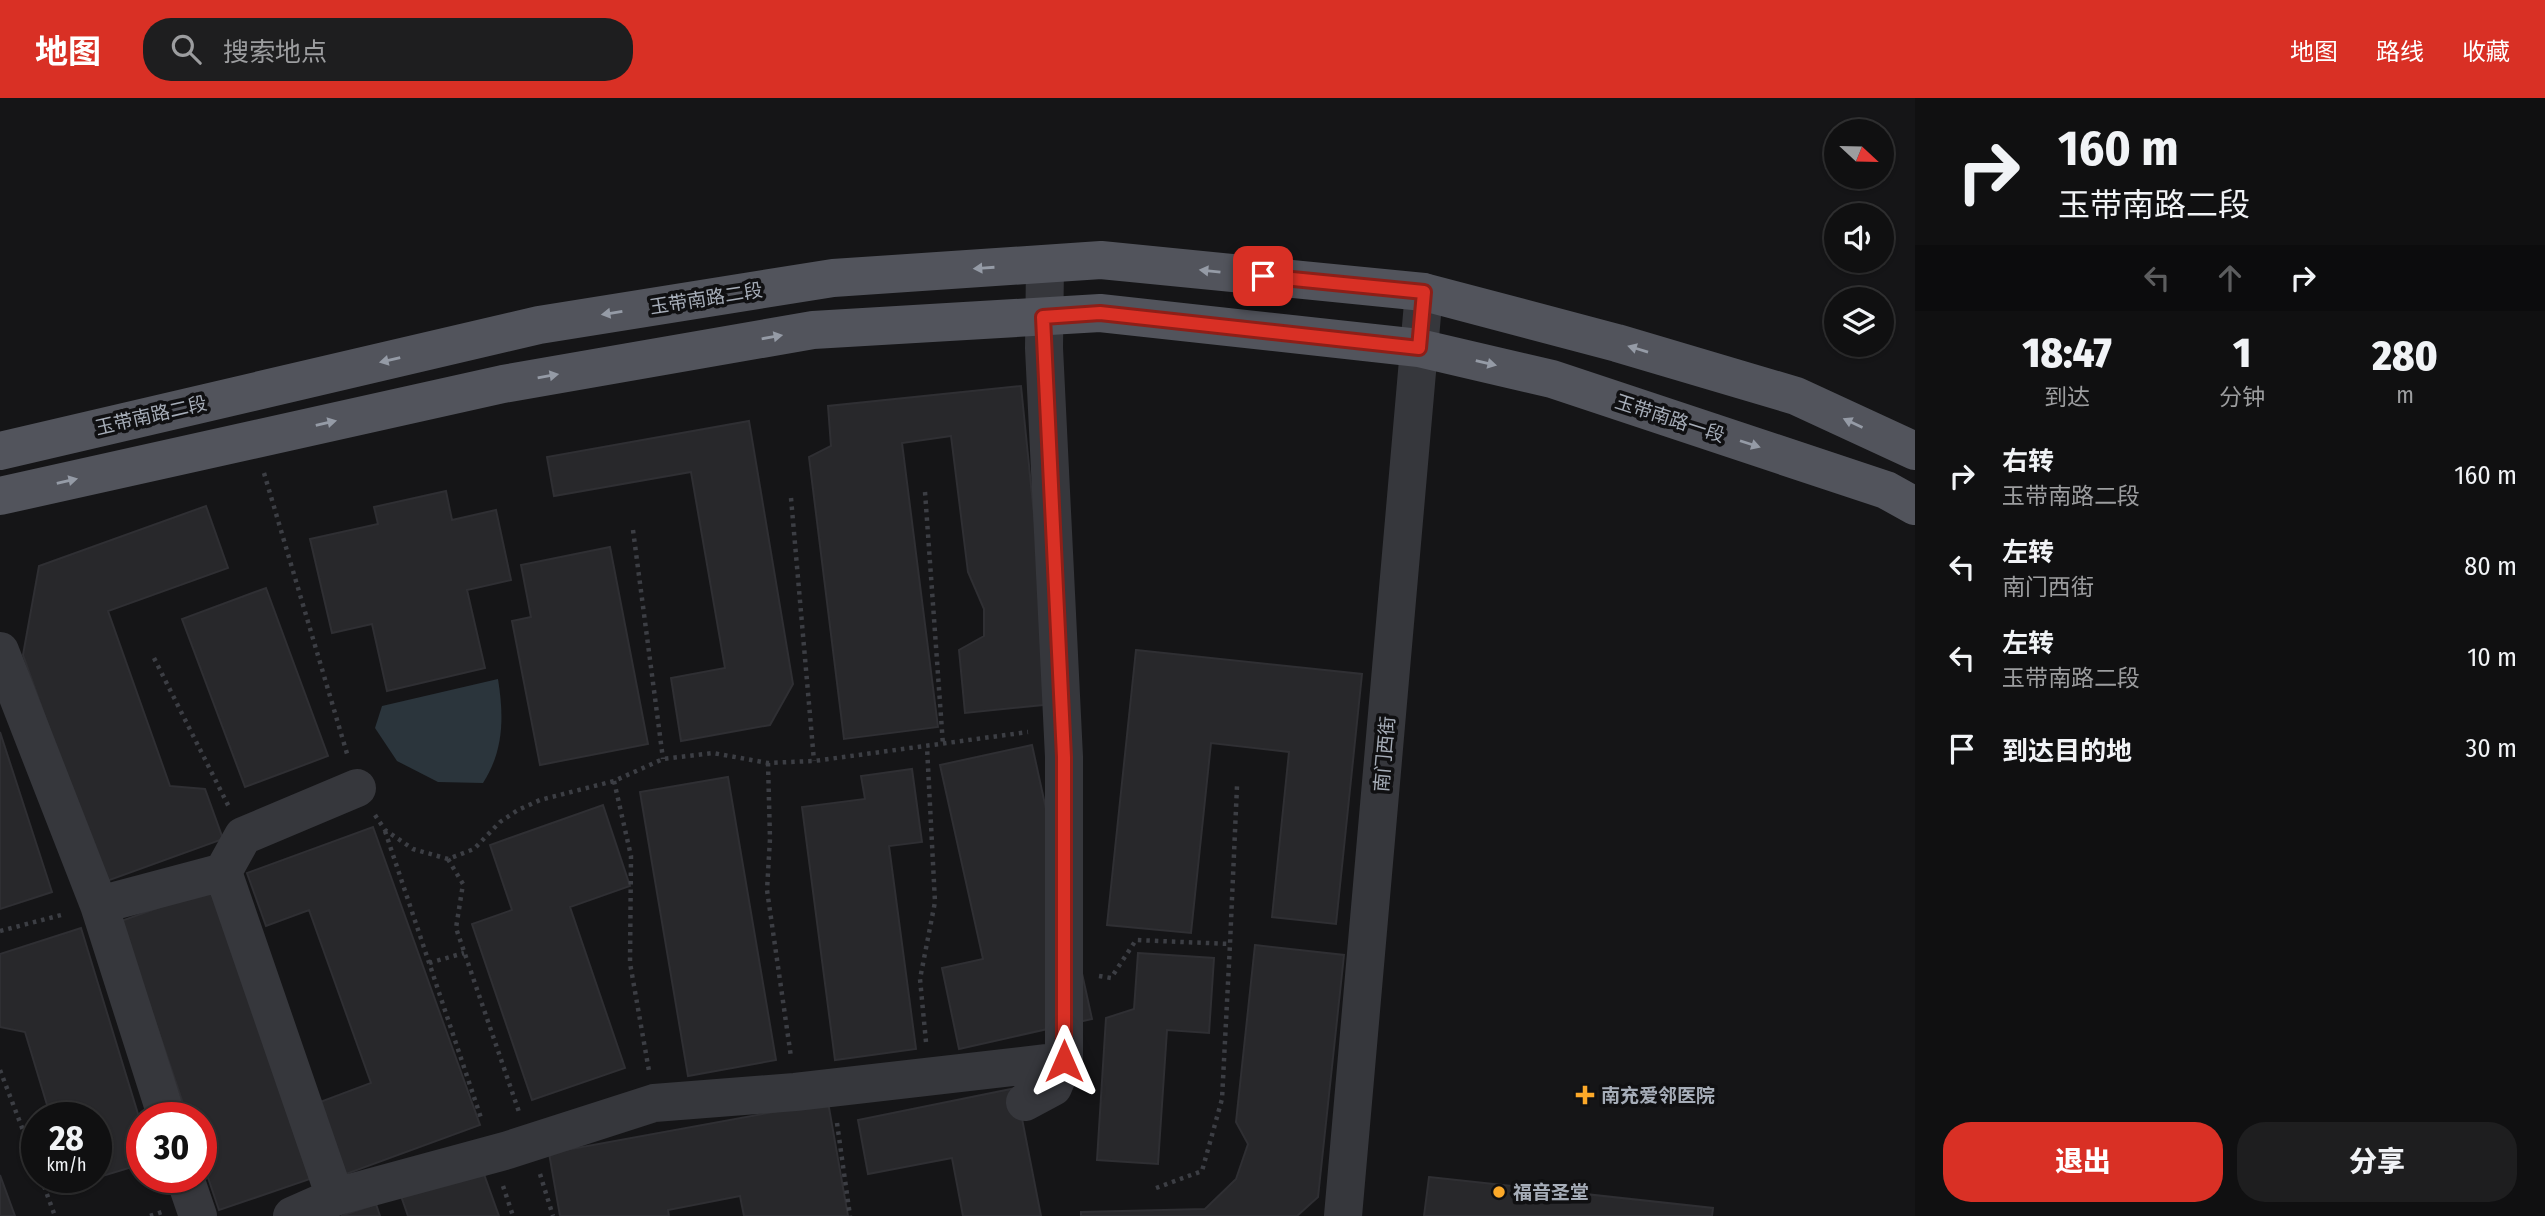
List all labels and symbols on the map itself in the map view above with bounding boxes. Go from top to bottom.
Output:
north arrow [1824,119,1894,189]
pin [1233,246,1293,306]
one-way arrow [972,263,994,274]
one-way arrow [1199,265,1221,276]
street label: 玉带南路二段 [648,278,764,319]
one-way arrow [601,308,623,319]
one-way arrow [761,331,783,342]
one-way arrow [1627,344,1648,354]
one-way arrow [379,355,401,366]
one-way arrow [1475,358,1497,369]
one-way arrow [537,370,559,381]
street label: 玉带南路一段 [1612,390,1728,447]
street label: 玉带南路二段 [93,391,209,440]
one-way arrow [315,417,337,428]
one-way arrow [1843,417,1863,428]
one-way arrow [1740,440,1761,450]
one-way arrow [56,475,78,486]
street label: 南门西街 [1370,715,1399,793]
position arrow [1027,1024,1101,1098]
place label: 南充爱邻医院 [1601,1084,1715,1107]
marker: 南充爱邻医院 [1575,1085,1595,1105]
speed limit sign: 30 [126,1102,217,1193]
place label: 福音圣堂 [1513,1181,1589,1204]
marker: 福音圣堂 [1491,1184,1507,1200]

